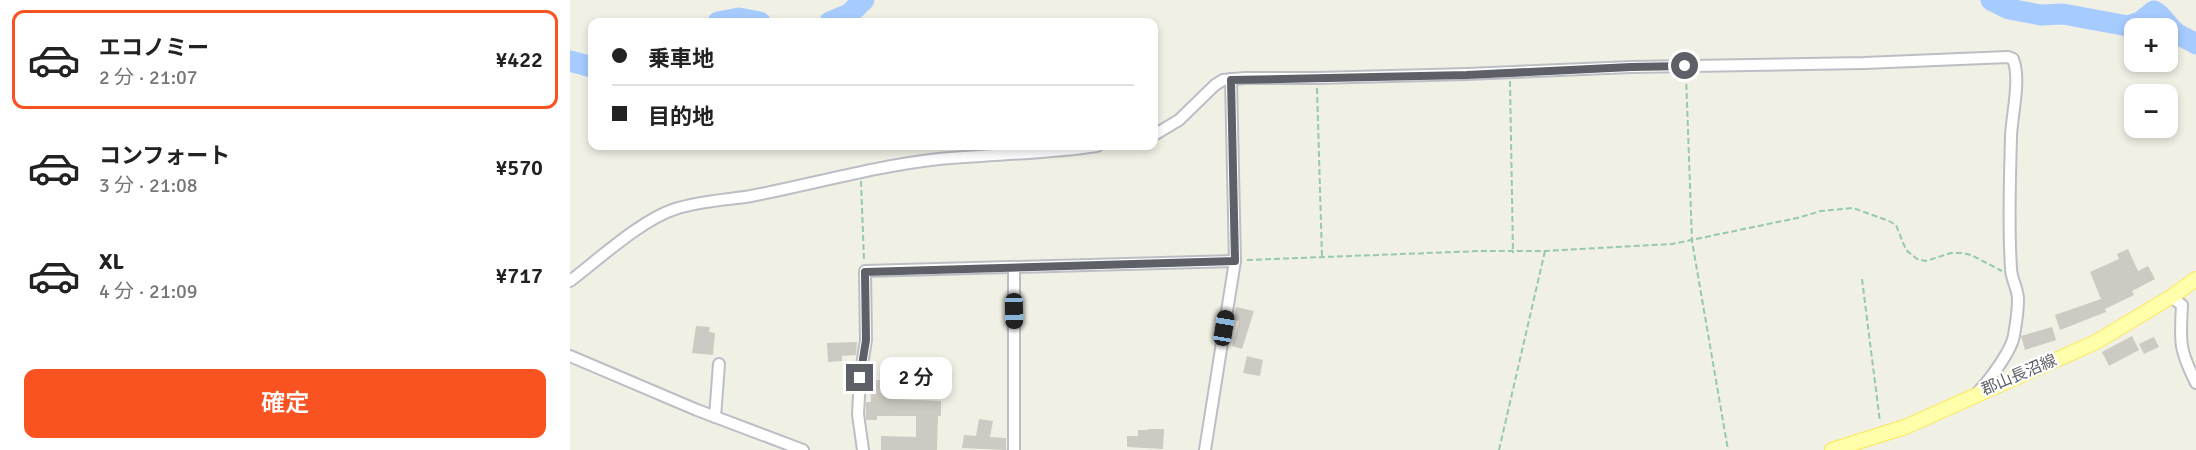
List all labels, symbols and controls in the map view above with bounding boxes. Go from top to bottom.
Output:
map controls [2124,18,2178,138]
button: + [2124,18,2178,72]
icon: car [27,33,81,87]
text: エコノミー [99,34,209,61]
text: 乗車地 [648,45,714,72]
text: ¥422 [495,46,543,73]
route start [1671,52,1698,79]
text: 2 分 · 21:07 [99,65,198,90]
button: − [2124,84,2178,138]
text: 目的地 [648,103,714,130]
icon: car [27,141,81,195]
text: コンフォート [99,142,230,169]
text: ¥570 [495,154,543,181]
text: 3 分 · 21:08 [99,173,198,198]
text: XL [99,248,124,275]
icon: car [27,249,81,303]
text: ¥717 [495,262,543,289]
text: 4 分 · 21:09 [99,279,198,304]
car [1005,293,1023,329]
car [1212,309,1236,347]
street label: 郡山長沼線 [1978,350,2060,400]
callout: 2 分 [881,357,953,399]
route end [846,364,873,391]
text: 2 分 [898,365,934,390]
button: 確定 [24,369,546,438]

